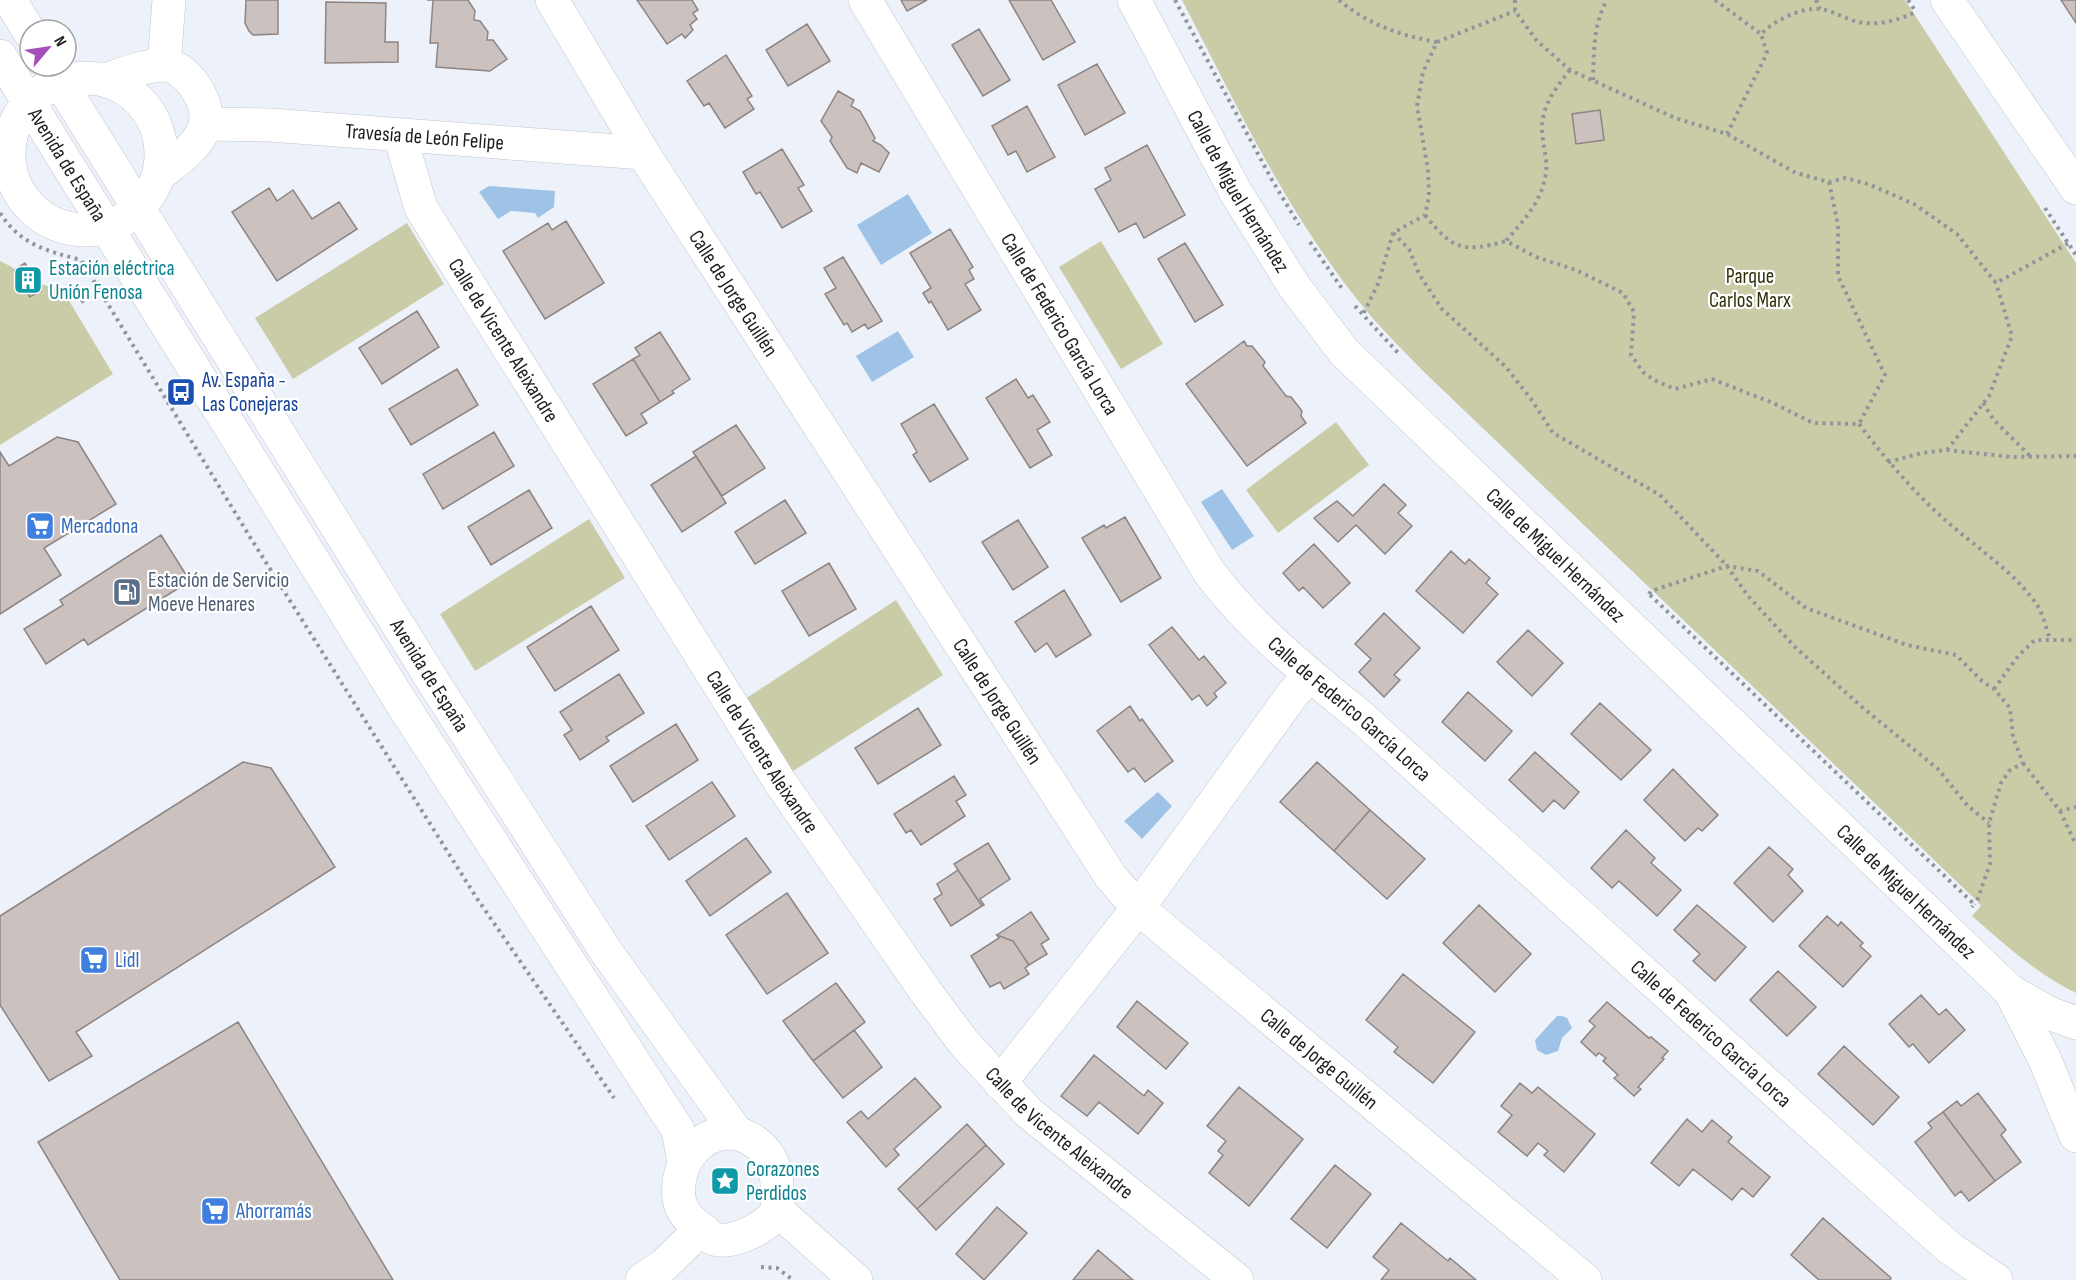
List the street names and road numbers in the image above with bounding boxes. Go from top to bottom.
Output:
street label: Avenida de España [22,103,112,226]
street label: Calle de Miguel Hernández [1182,106,1295,278]
street label: Travesía de León Felipe [344,118,505,155]
street label: Calle de Jorge Guillén [684,225,784,361]
street label: Calle de Federico García Lorca [996,228,1124,419]
street label: Calle de Vicente Aleixandre [443,254,564,427]
street label: Calle de Miguel Hernández [1481,483,1631,628]
street label: Avenida de España [384,613,475,737]
street label: Calle de Federico García Lorca [1263,631,1436,786]
street label: Calle de Jorge Guillén [948,634,1047,769]
street label: Calle de Vicente Aleixandre [701,666,824,838]
street label: Calle de Miguel Hernández [1832,819,1981,964]
street label: Calle de Federico García Lorca [1626,954,1797,1112]
street label: Calle de Jorge Guillén [1255,1003,1383,1115]
street label: Calle de Vicente Aleixandre [980,1062,1139,1204]

